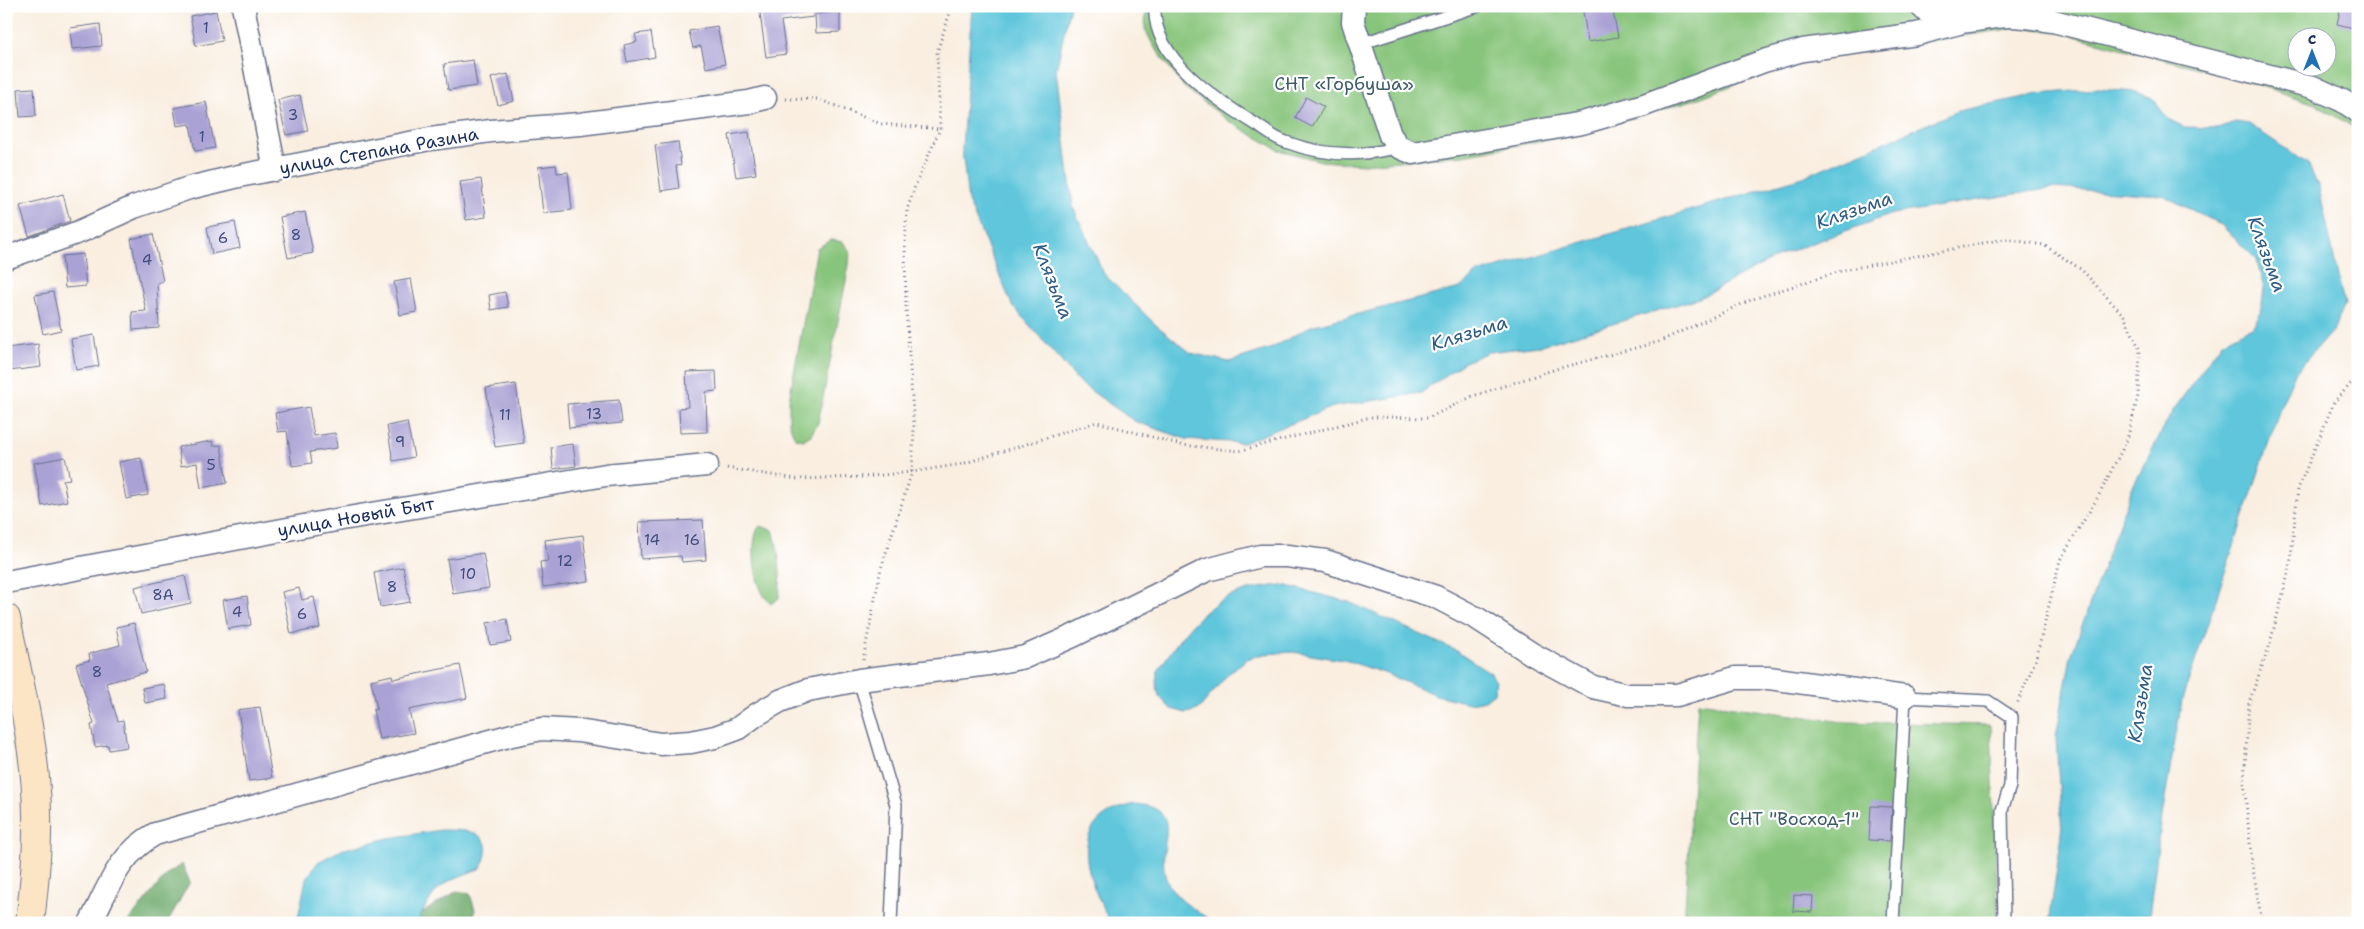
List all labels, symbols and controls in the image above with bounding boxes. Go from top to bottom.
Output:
house number: 1 [203,18,209,38]
north arrow [2286,28,2336,78]
text: С [2308,30,2316,48]
park label: СНТ «Горбуша» [1274,72,1414,96]
house number: 3 [288,105,298,125]
street label: улица Степана Разина [278,122,480,180]
house number: 1 [199,127,205,147]
water label: Клязьма [1812,185,1896,235]
water label: Клязьма [2242,212,2292,296]
house number: 8 [291,225,301,245]
house number: 6 [218,228,228,248]
water label: Клязьма [1027,239,1079,323]
house number: 4 [142,250,152,270]
water label: Клязьма [1427,309,1511,357]
house number: 13 [586,404,602,424]
house number: 11 [499,405,511,425]
house number: 9 [395,432,405,452]
house number: 5 [206,455,216,475]
street label: улица Новый Быт [276,491,437,543]
house number: 14 [644,530,660,550]
house number: 16 [684,530,700,550]
house number: 12 [557,551,573,571]
house number: 10 [460,564,476,584]
house number: 8 [387,577,397,597]
house number: 8А [152,585,174,605]
house number: 4 [232,602,242,622]
house number: 6 [297,604,307,624]
house number: 8 [92,662,102,682]
water label: Клязьма [2121,662,2159,744]
park label: СНТ "Восход-1" [1729,807,1859,831]

